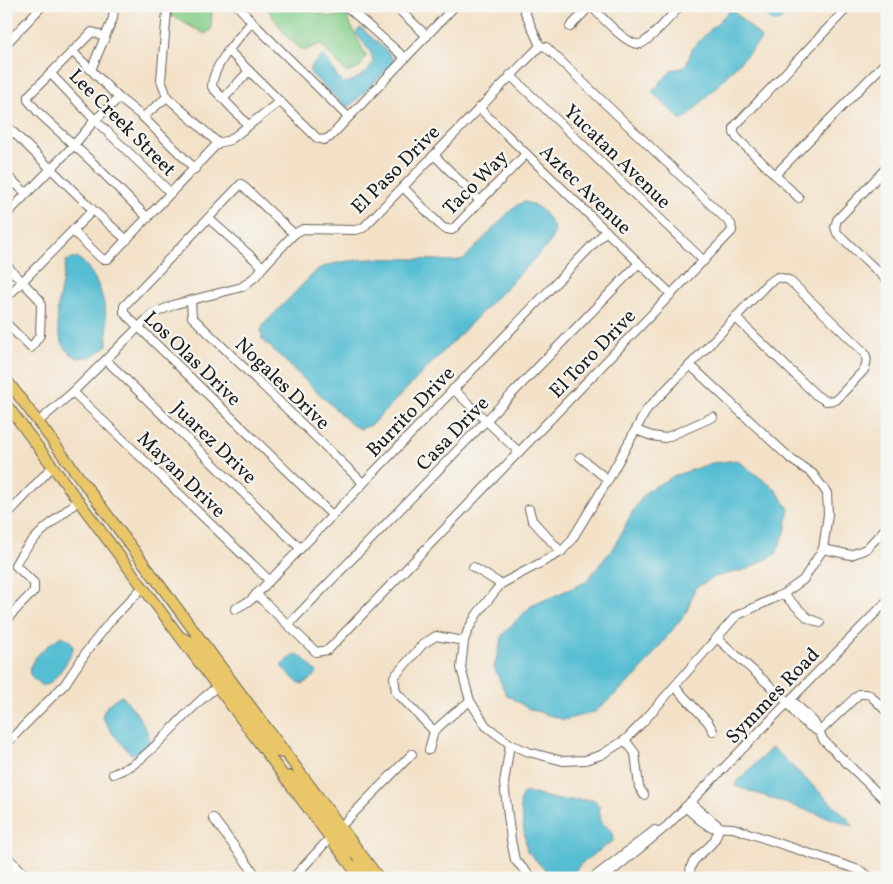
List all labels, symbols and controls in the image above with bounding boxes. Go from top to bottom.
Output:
street label: Lee Creek Street [62,63,182,183]
street label: Yucatan Avenue [557,99,677,216]
street label: El Paso Drive [346,120,447,221]
street label: Aztec Avenue [532,139,637,242]
street label: Taco Way [437,144,516,222]
street label: El Toro Drive [544,304,643,405]
street label: Los Olas Drive [136,305,247,413]
street label: Nogales Drive [228,332,335,437]
street label: Burrito Drive [361,361,462,464]
street label: Casa Drive [411,391,496,478]
street label: Juarez Drive [165,396,262,491]
street label: Mayan Drive [130,426,231,525]
street label: Symmes Road [720,642,827,751]

